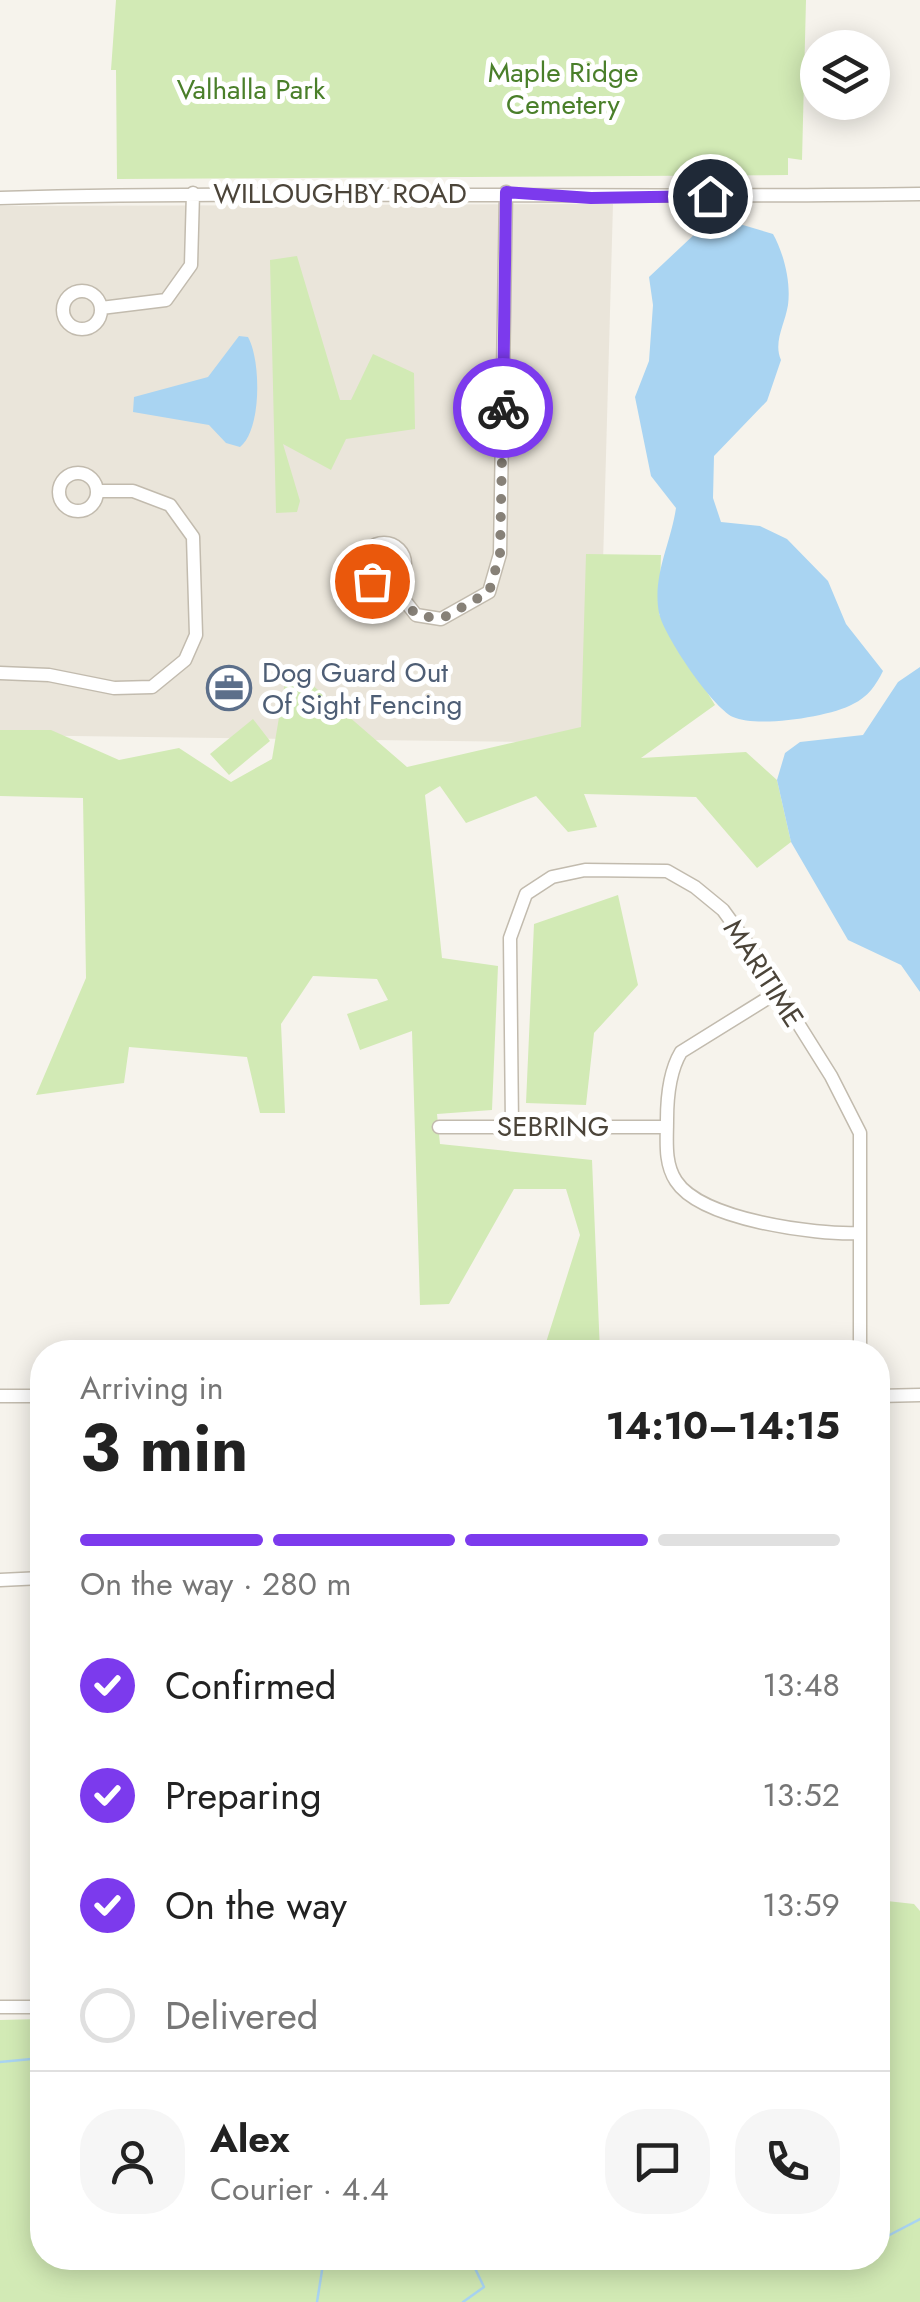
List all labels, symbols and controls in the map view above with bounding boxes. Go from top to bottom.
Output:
map controls [800,30,890,120]
button: layers [800,30,890,120]
park label: Maple Ridge Cemetery [488,52,638,125]
park label: Valhalla Park [177,69,326,110]
pin [668,154,753,239]
icon: home [683,169,738,224]
street label: WILLOUGHBY ROAD [213,173,467,214]
courier [453,358,553,458]
icon: bike [476,381,531,436]
pin [330,539,415,624]
icon: bag [345,554,400,609]
place label: Dog Guard Out Of Sight Fencing [262,652,463,725]
office icon: Dog Guard Out Of Sight Fencing [206,665,252,711]
street label: MARITIME [713,911,814,1035]
street label: SEBRING [497,1106,609,1147]
text: Arriving in [80,1365,224,1411]
text: 14:10–14:15 [606,1398,840,1453]
text: 3 min [80,1401,248,1495]
text: On the way · 280 m [80,1561,352,1607]
icon: check [80,1658,135,1713]
text: Confirmed [165,1658,336,1713]
text: 13:48 [762,1662,840,1708]
icon: check [80,1768,135,1823]
text: Preparing [165,1768,322,1823]
text: 13:52 [762,1772,840,1818]
icon: check [80,1878,135,1933]
text: On the way [165,1878,347,1933]
text: 13:59 [762,1882,840,1928]
text: Delivered [165,1988,318,2043]
button: person [80,2109,185,2214]
button: chat [605,2109,710,2214]
button: phone [735,2109,840,2214]
text: Alex [210,2111,290,2166]
text: Courier · 4.4 [210,2166,389,2212]

